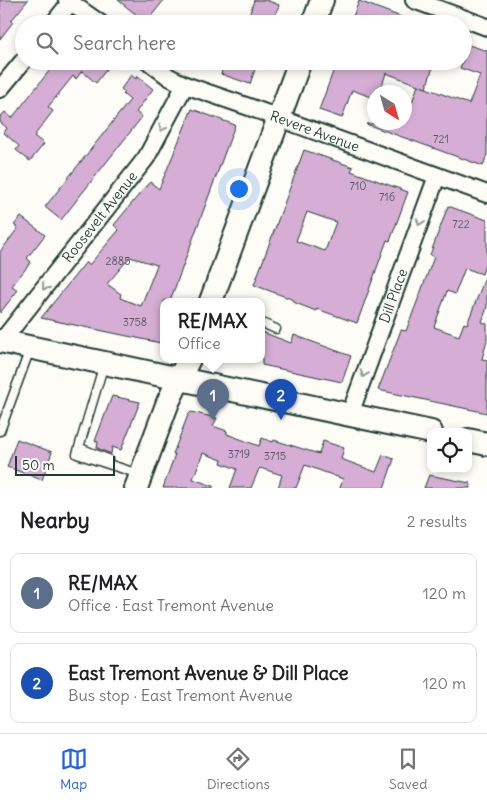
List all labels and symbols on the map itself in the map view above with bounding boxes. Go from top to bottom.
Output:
north arrow [367,85,412,130]
street label: Revere Avenue [268,107,362,156]
one-way arrow [158,123,168,132]
house number: 721 [433,132,449,146]
street label: Roosevelt Avenue [58,168,141,266]
your location [226,176,252,202]
house number: 710 [350,179,367,193]
house number: 716 [379,190,395,204]
one-way arrow [416,217,426,226]
house number: 722 [452,217,470,231]
house number: 2885 [105,254,131,268]
street label: Dill Place [375,266,411,325]
one-way arrow [42,281,51,291]
house number: 3758 [123,315,147,329]
one-way arrow [360,370,370,378]
pin: 1 [197,379,229,420]
pin: 2 [265,379,297,420]
house number: 3719 [228,447,250,461]
house number: 3715 [264,449,286,463]
scale bar [15,453,115,476]

